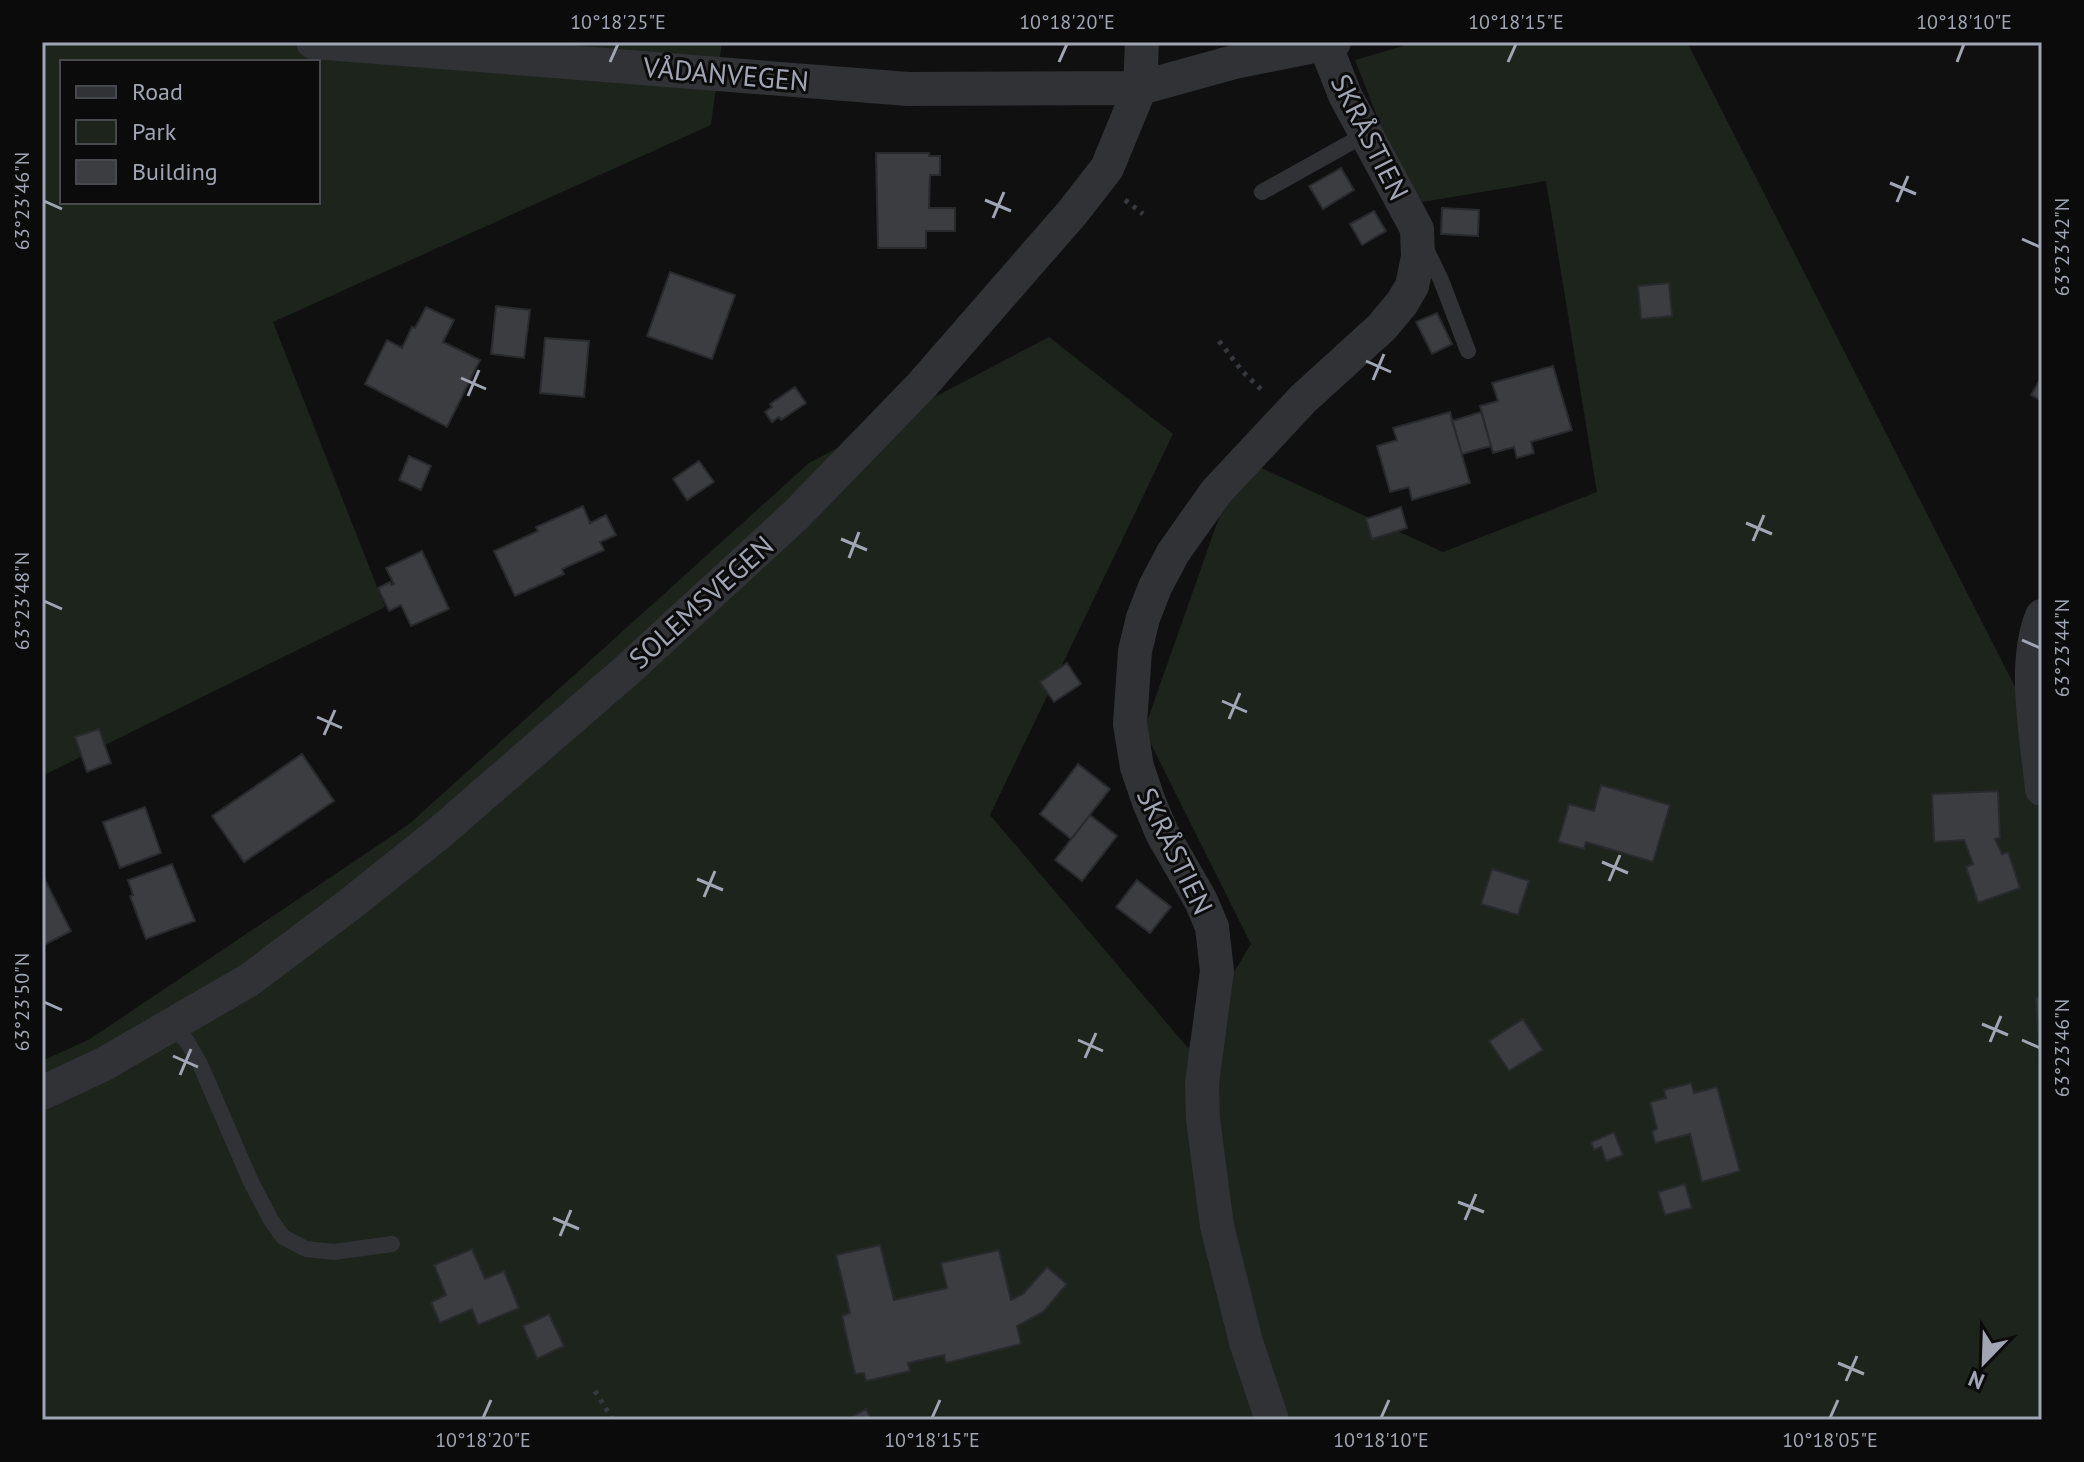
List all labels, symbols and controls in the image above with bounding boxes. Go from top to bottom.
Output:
text: 10°18'25"E [570,9,666,35]
text: 10°18'20"E [1019,9,1115,35]
text: 10°18'15"E [1468,9,1564,35]
text: 10°18'10"E [1916,9,2012,35]
street label: VÅDANVEGEN [641,48,810,99]
legend [60,60,320,204]
street label: SKRÅSTIEN [1323,67,1418,206]
text: Road [132,76,183,107]
text: Park [132,116,177,147]
text: 63°23'46"N [9,152,35,250]
text: Building [132,156,218,187]
text: 63°23'42"N [2049,198,2075,296]
street label: SOLEMSVEGEN [621,527,781,676]
text: 63°23'48"N [9,552,35,650]
text: 63°23'44"N [2049,599,2075,697]
street label: SKRÅSTIEN [1129,781,1222,920]
text: 63°23'50"N [9,953,35,1051]
text: 63°23'46"N [2049,999,2075,1097]
north arrow [1944,1322,2024,1402]
text: N [1964,1365,1988,1396]
text: 10°18'20"E [435,1427,531,1453]
text: 10°18'15"E [884,1427,980,1453]
text: 10°18'10"E [1333,1427,1429,1453]
text: 10°18'05"E [1782,1427,1878,1453]

